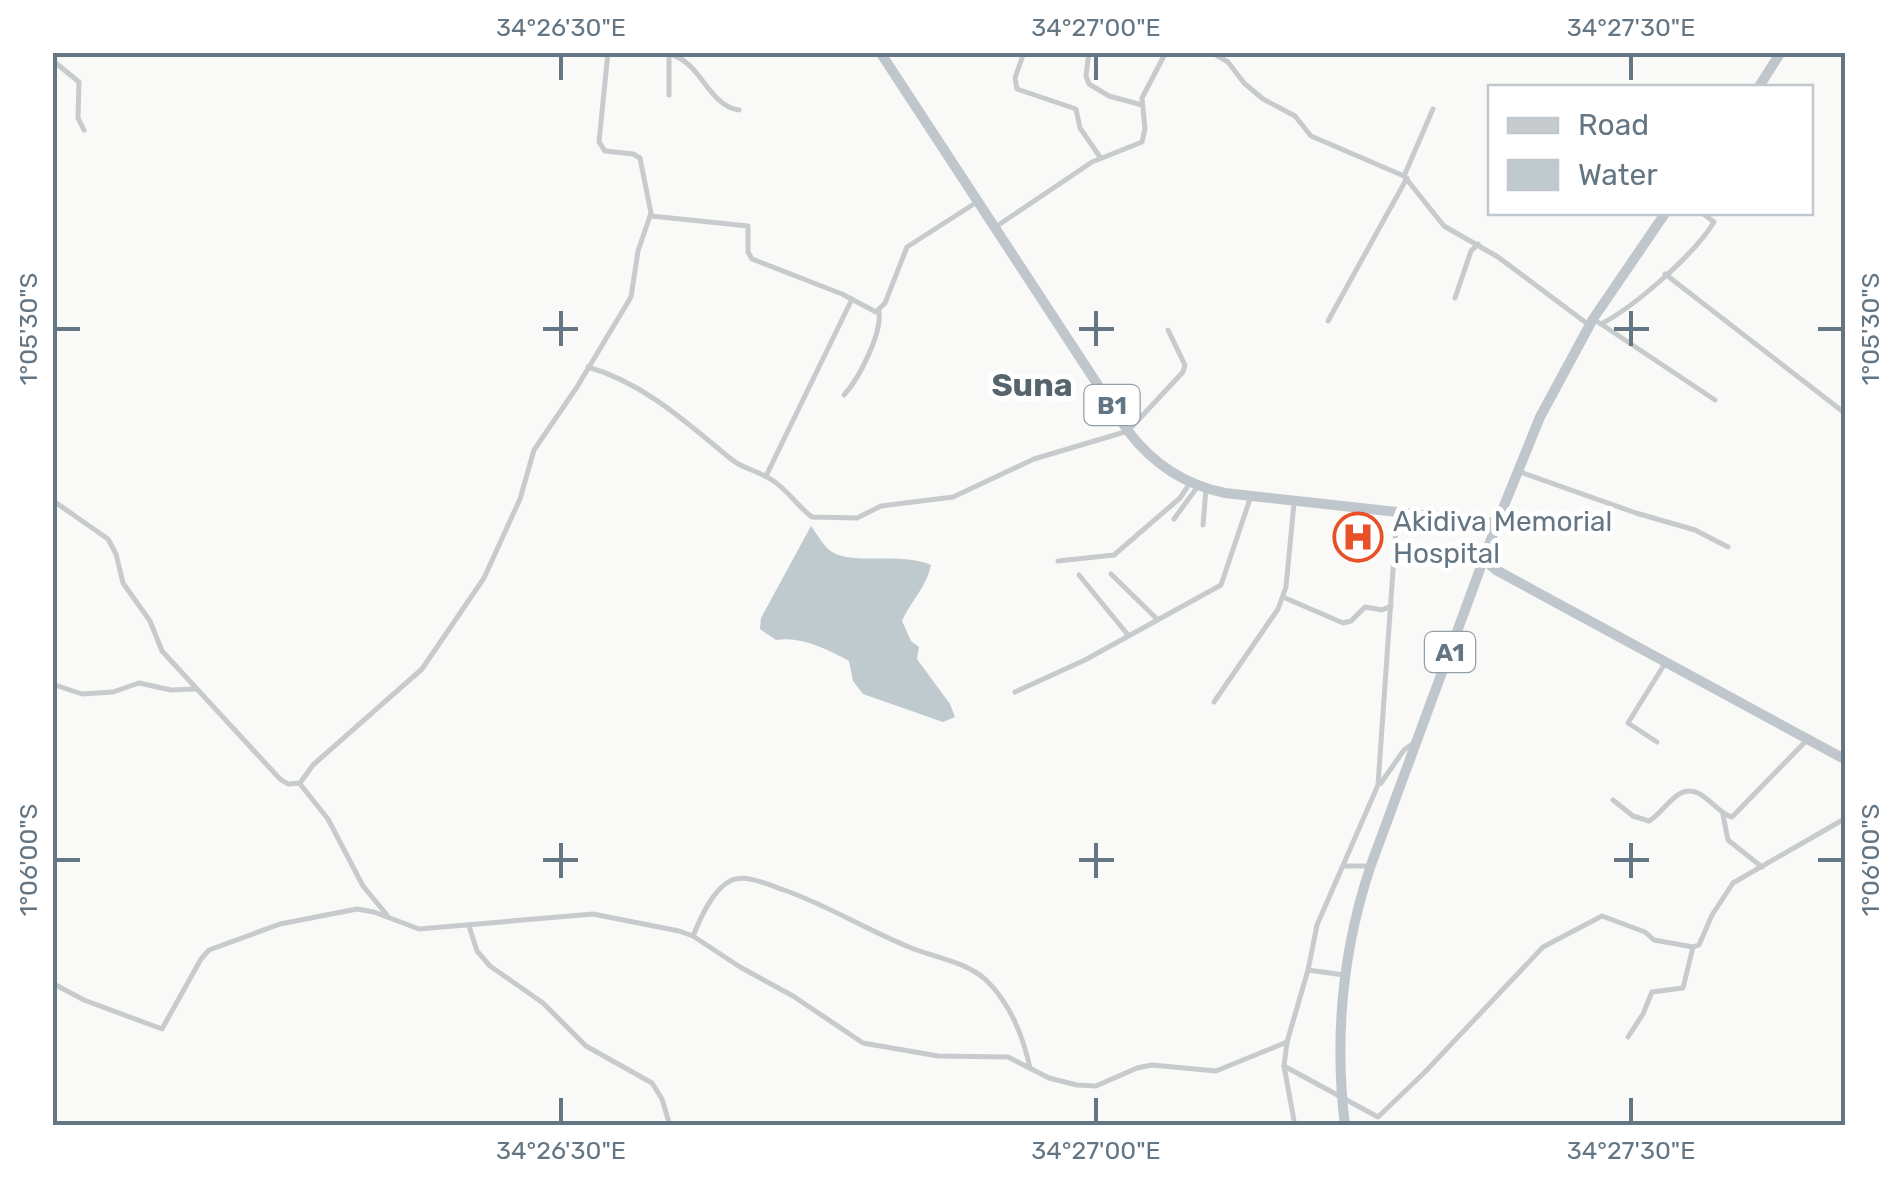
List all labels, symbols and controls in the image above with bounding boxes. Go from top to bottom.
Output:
text: 34°26'30"E [496,13,626,42]
text: 34°27'00"E [1031,13,1161,42]
text: 34°27'30"E [1567,13,1695,42]
legend [1488,85,1813,215]
text: Road [1578,107,1649,143]
text: Water [1578,157,1658,193]
text: 1°05'30"S [14,273,43,385]
text: 1°05'30"S [1856,273,1885,385]
district label: Suna [991,366,1073,404]
road number: B1 [1084,385,1140,425]
place label: Akidiva Memorial Hospital [1393,505,1612,570]
hospital icon: Akidiva Memorial Hospital [1332,511,1384,563]
road number: A1 [1425,632,1475,672]
text: 1°06'00"S [14,804,43,916]
text: 1°06'00"S [1856,804,1885,916]
text: 34°26'30"E [496,1136,626,1165]
text: 34°27'00"E [1031,1136,1161,1165]
text: 34°27'30"E [1567,1136,1695,1165]

